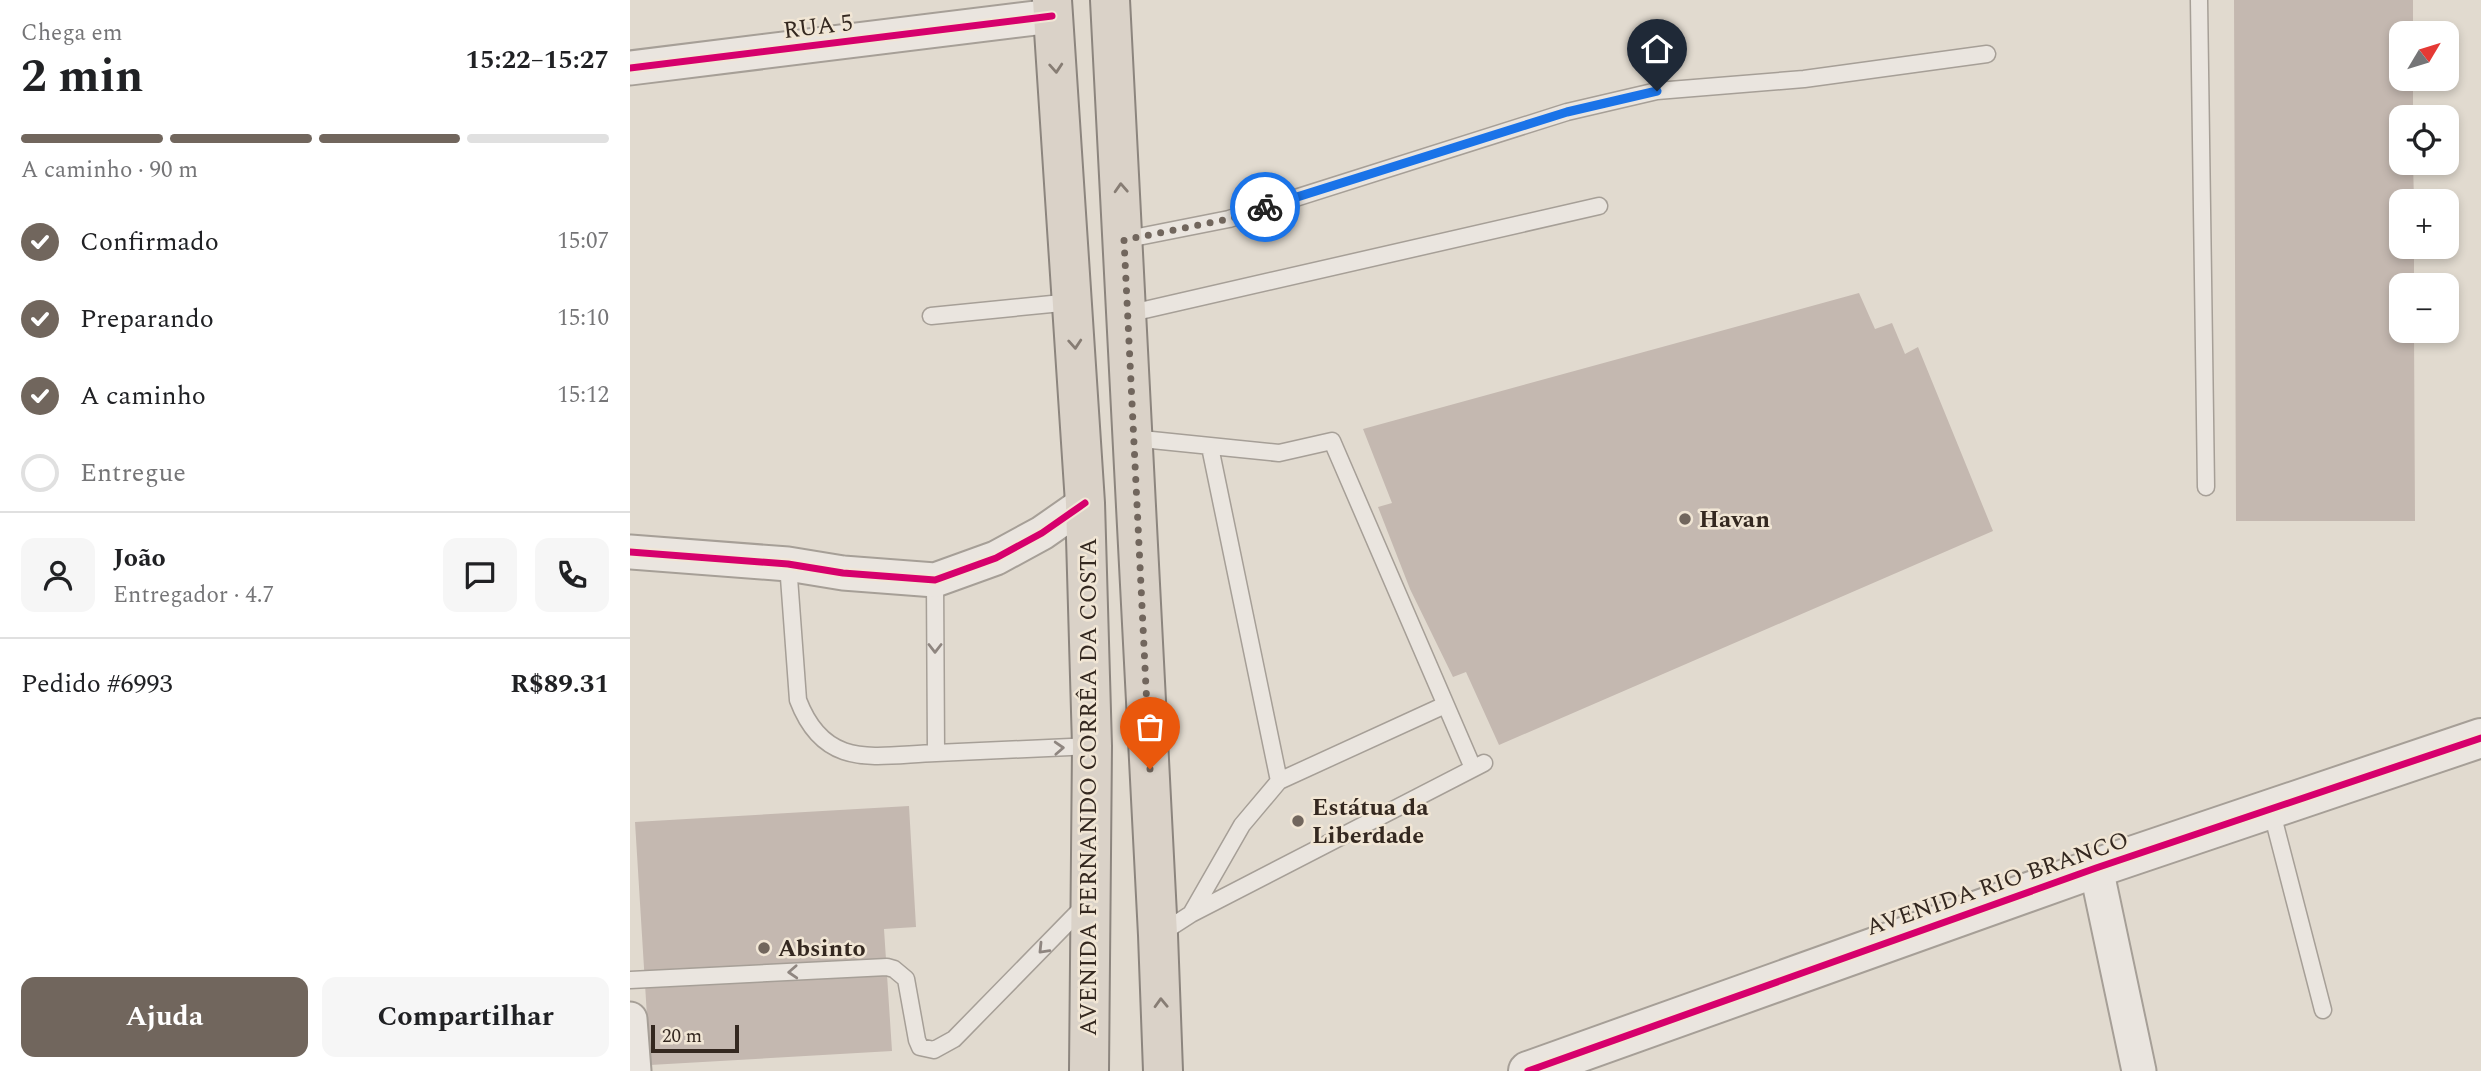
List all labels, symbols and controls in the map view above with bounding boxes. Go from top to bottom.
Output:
street label: RUA 5 [781,5,855,49]
text: Chega em [21,16,122,51]
pin [1627,19,1687,91]
north arrow [2389,21,2459,91]
map controls [2389,21,2459,343]
icon: home [1638,30,1676,68]
text: 15:22–15:27 [465,40,609,80]
text: 2 min [21,42,143,112]
one-way arrow [1048,63,1063,74]
button: locate [2389,105,2459,175]
text: A caminho · 90 m [21,153,198,188]
courier [1230,172,1300,242]
one-way arrow [1113,183,1128,194]
icon: bike [1246,188,1284,226]
button: + [2389,189,2459,259]
text: Confirmado [80,222,219,262]
icon: check [21,223,59,261]
text: 15:07 [557,224,609,259]
button: − [2389,273,2459,343]
text: Preparando [80,299,214,339]
icon: check [21,300,59,338]
text: 15:10 [557,301,609,336]
one-way arrow [1067,339,1082,350]
text: A caminho [80,376,206,416]
icon: check [21,377,59,415]
text: 15:12 [557,378,609,413]
text: Entregue [80,453,186,493]
place label: Havan [1699,502,1770,538]
marker: Havan [1677,511,1693,527]
button: person [21,538,95,612]
text: João [113,538,166,578]
button: chat [443,538,517,612]
button: phone [535,538,609,612]
street label: AVENIDA FERNANDO CORRÊA DA COSTA [1071,538,1107,1036]
text: Entregador · 4.7 [113,578,274,613]
one-way arrow [927,643,943,654]
text: Pedido #6993 [21,664,172,704]
text: R$89.31 [510,664,609,704]
pin [1120,697,1180,769]
icon: bag [1131,708,1169,746]
one-way arrow [1054,740,1065,755]
place label: Estátua da Liberdade [1312,790,1429,854]
marker: Estátua da Liberdade [1290,813,1306,829]
street label: AVENIDA RIO BRANCO [1861,822,2134,946]
place label: Absinto [778,931,866,967]
marker: Absinto [756,940,772,956]
one-way arrow [1038,940,1051,953]
one-way arrow [787,964,798,979]
button: Ajuda [21,977,308,1057]
button: Compartilhar [322,977,609,1057]
one-way arrow [1153,997,1168,1008]
scale bar [651,1022,738,1054]
text: 20 m [662,1022,702,1051]

